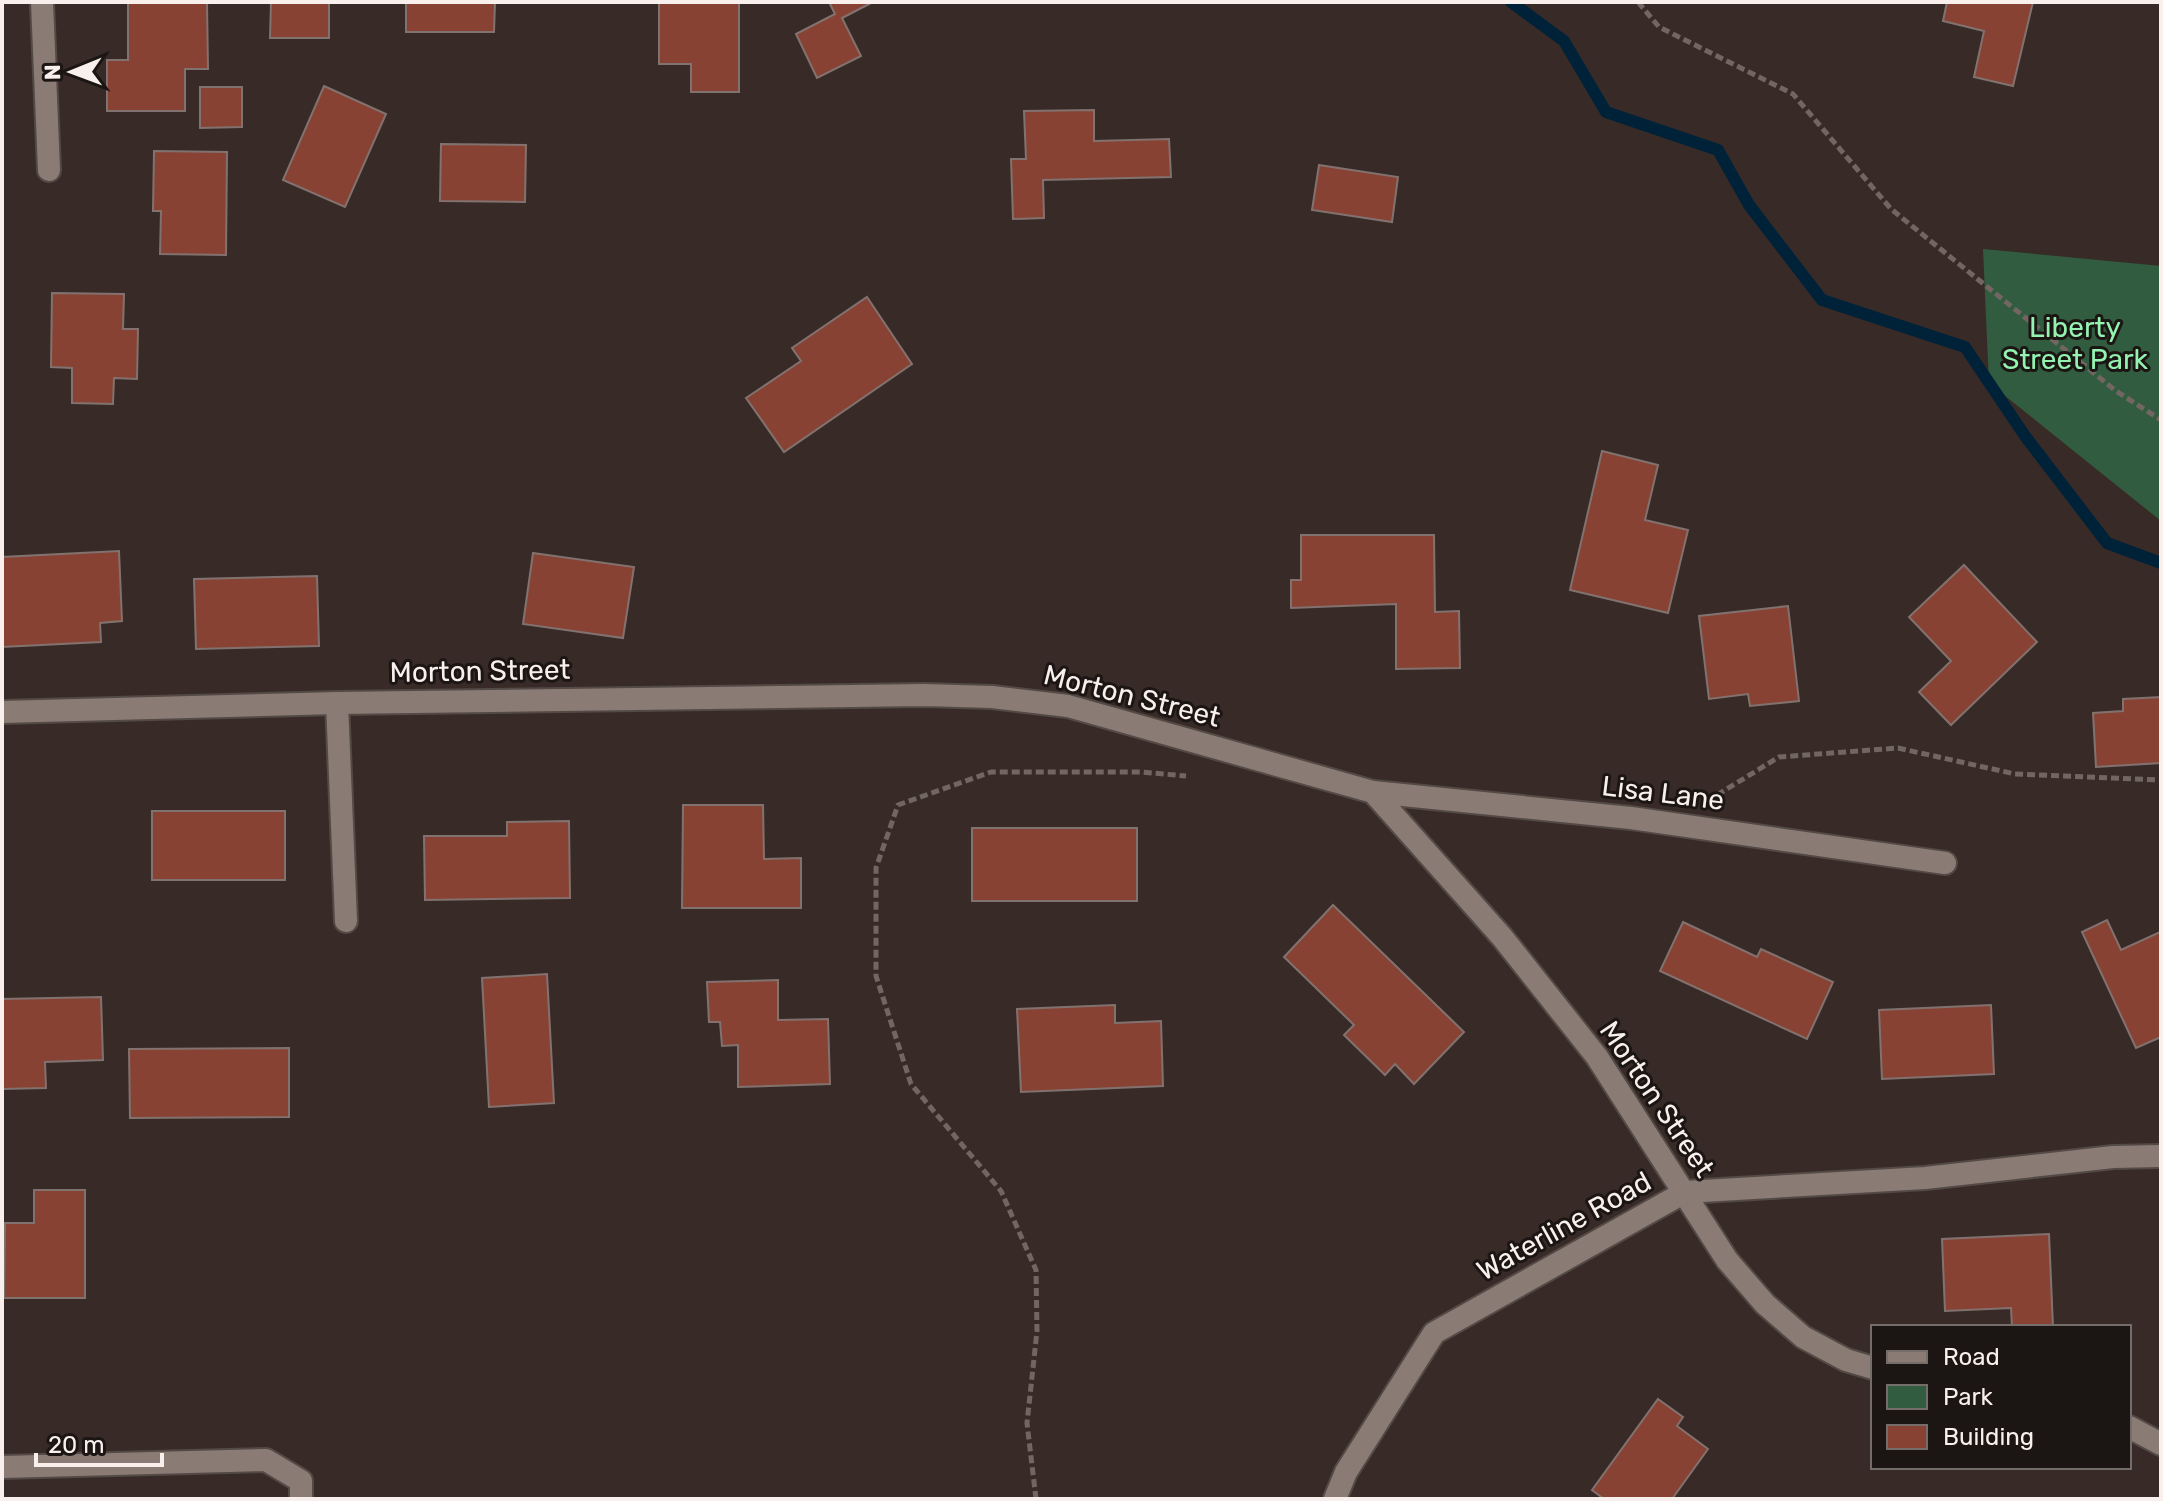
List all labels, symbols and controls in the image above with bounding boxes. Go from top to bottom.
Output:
north arrow [32,32,112,112]
text: N [39,64,66,80]
park label: Liberty Street Park [2002,311,2149,376]
street label: Morton Street [389,653,571,689]
street label: Morton Street [1040,658,1224,734]
street label: Lisa Lane [1600,769,1726,817]
street label: Morton Street [1593,1015,1721,1183]
street label: Waterline Road [1471,1165,1657,1287]
legend [1871,1325,2131,1469]
text: Road [1943,1343,2000,1371]
text: Park [1943,1383,1994,1411]
scale bar [36,1417,162,1467]
text: Building [1943,1423,2034,1451]
text: 20 m [48,1431,105,1459]

